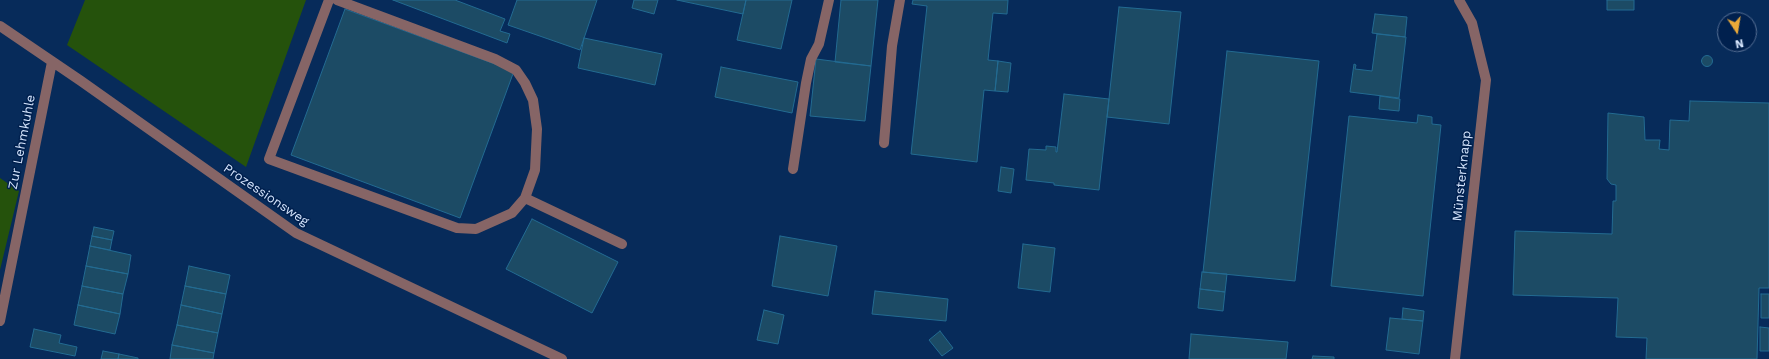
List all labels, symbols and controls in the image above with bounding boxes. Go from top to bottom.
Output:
north arrow [1717,12,1757,52]
text: N [1734,36,1745,50]
street label: Zur Lehmkuhle [5,93,39,191]
street label: Münsterknapp [1449,130,1475,222]
street label: Prozessionsweg [220,161,312,229]

